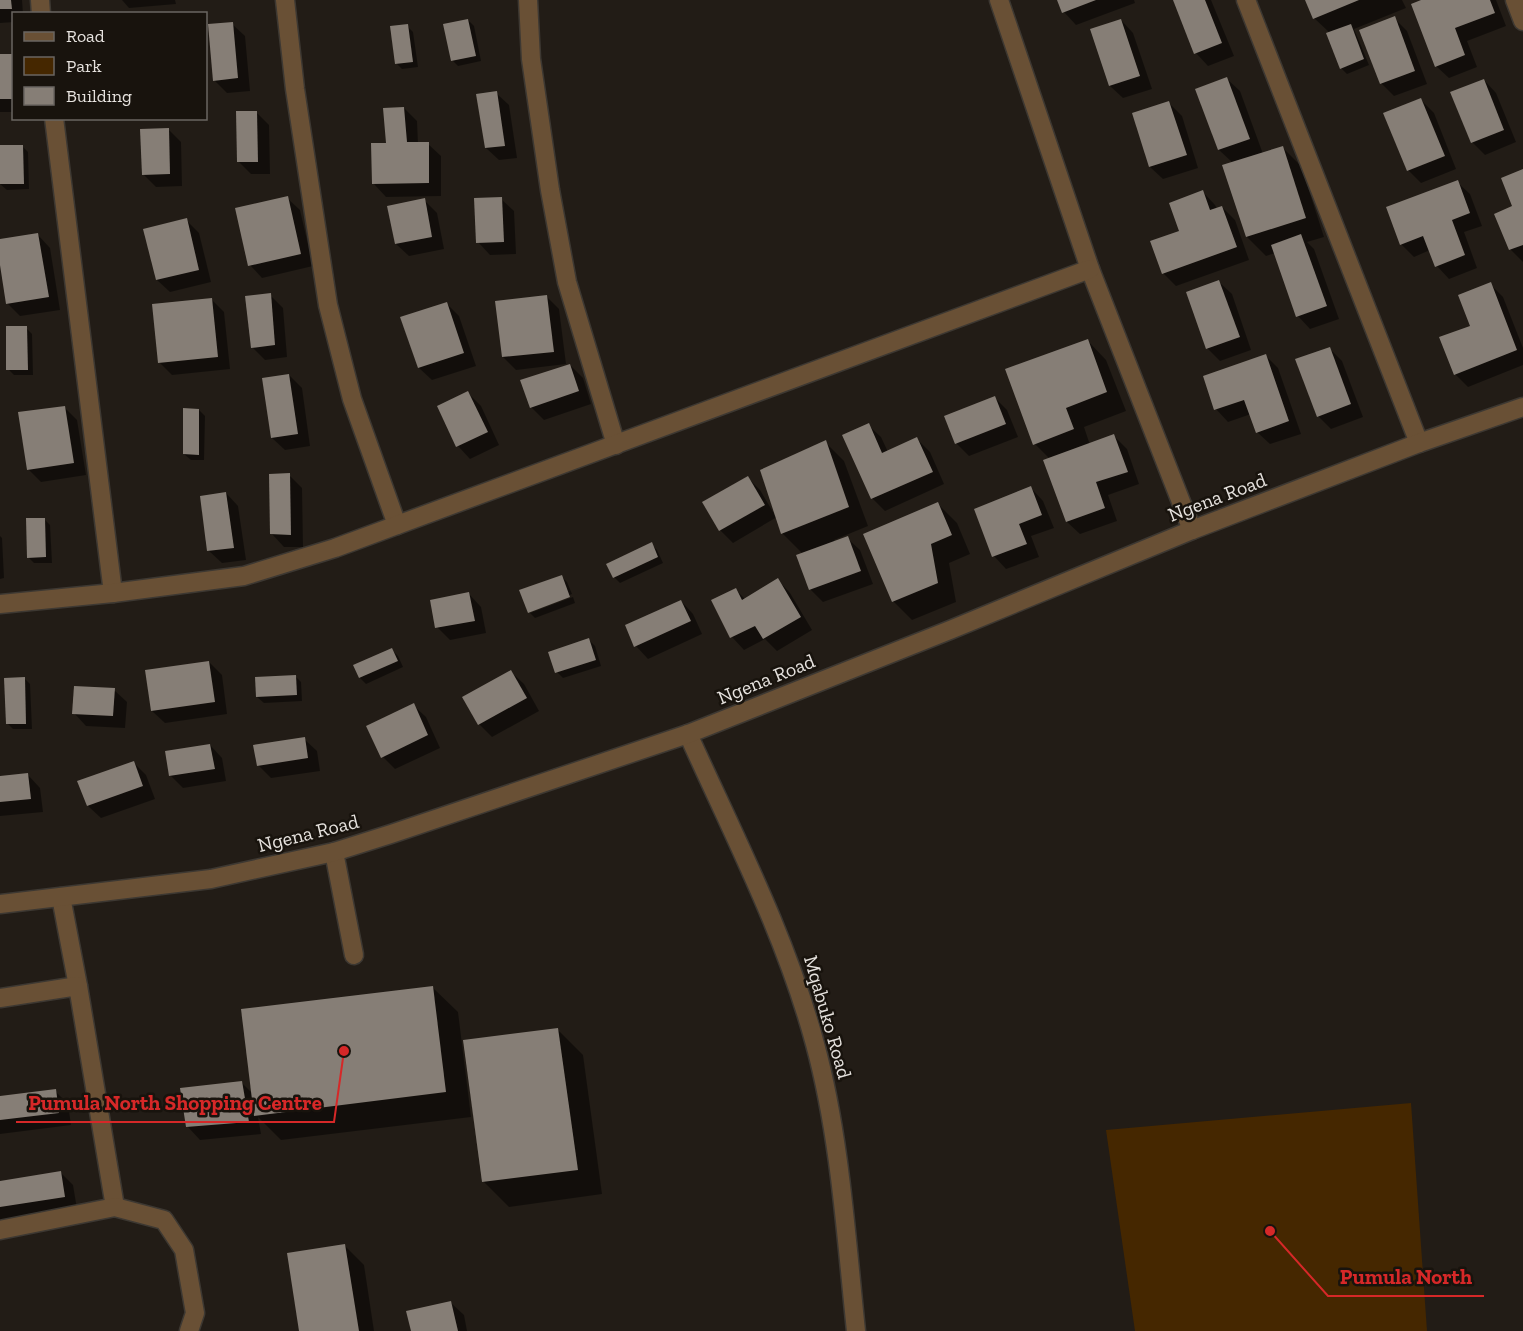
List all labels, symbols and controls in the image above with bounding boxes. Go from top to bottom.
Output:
legend [12,12,207,120]
text: Road [66,25,105,47]
text: Park [66,55,102,77]
text: Building [66,85,132,107]
street label: Ngena Road [1164,467,1270,527]
street label: Ngena Road [714,649,818,709]
street label: Ngena Road [255,809,361,857]
street label: Mqabuko Road [799,952,857,1082]
callout: Pumula North Shopping Centre [16,1083,334,1122]
text: Pumula North Shopping Centre [28,1090,322,1115]
callout: Pumula North [1328,1257,1484,1296]
text: Pumula North [1340,1264,1472,1289]

